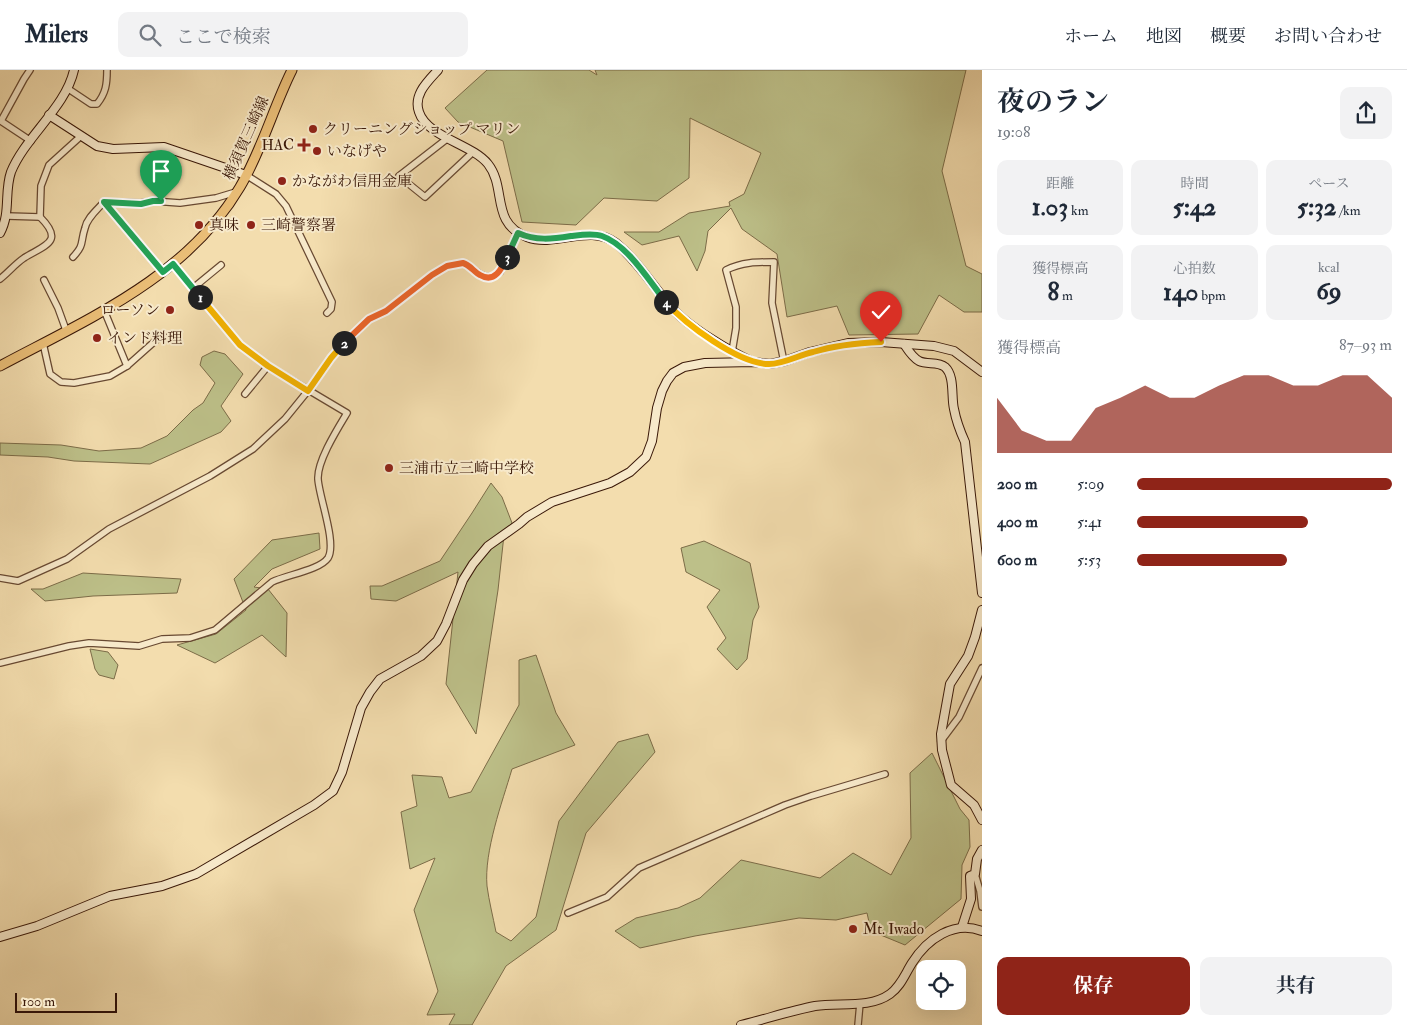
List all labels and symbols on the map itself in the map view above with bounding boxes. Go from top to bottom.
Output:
street label: 横須賀三崎線 [219,93,273,183]
place label: クリーニングショップ マリン [323,120,521,139]
marker: クリーニングショップ マリン [307,123,319,135]
place label: HAC [261,136,294,155]
marker: HAC [298,139,310,151]
place label: いなげや [327,142,387,161]
marker: いなげや [311,145,323,157]
pin [140,150,182,201]
place label: かながわ信用金庫 [292,172,412,191]
marker: かながわ信用金庫 [276,175,288,187]
place label: 真味 [209,216,239,235]
place label: 三崎警察署 [261,216,336,235]
marker: 真味 [193,219,205,231]
marker: 三崎警察署 [245,219,257,231]
pin: 3 [494,244,520,270]
pin: 1 [188,284,212,310]
pin: 4 [654,290,678,314]
pin [860,291,902,342]
place label: ローソン [101,301,160,320]
marker: ローソン [164,304,176,316]
place label: インド料理 [107,329,183,348]
pin: 2 [332,330,356,356]
marker: インド料理 [91,332,103,344]
place label: 三浦市立三崎中学校 [399,459,534,478]
marker: 三浦市立三崎中学校 [383,462,395,474]
place label: Mt. Iwado [863,920,924,939]
marker: Mt. Iwado [847,923,859,935]
scale bar [15,990,118,1013]

